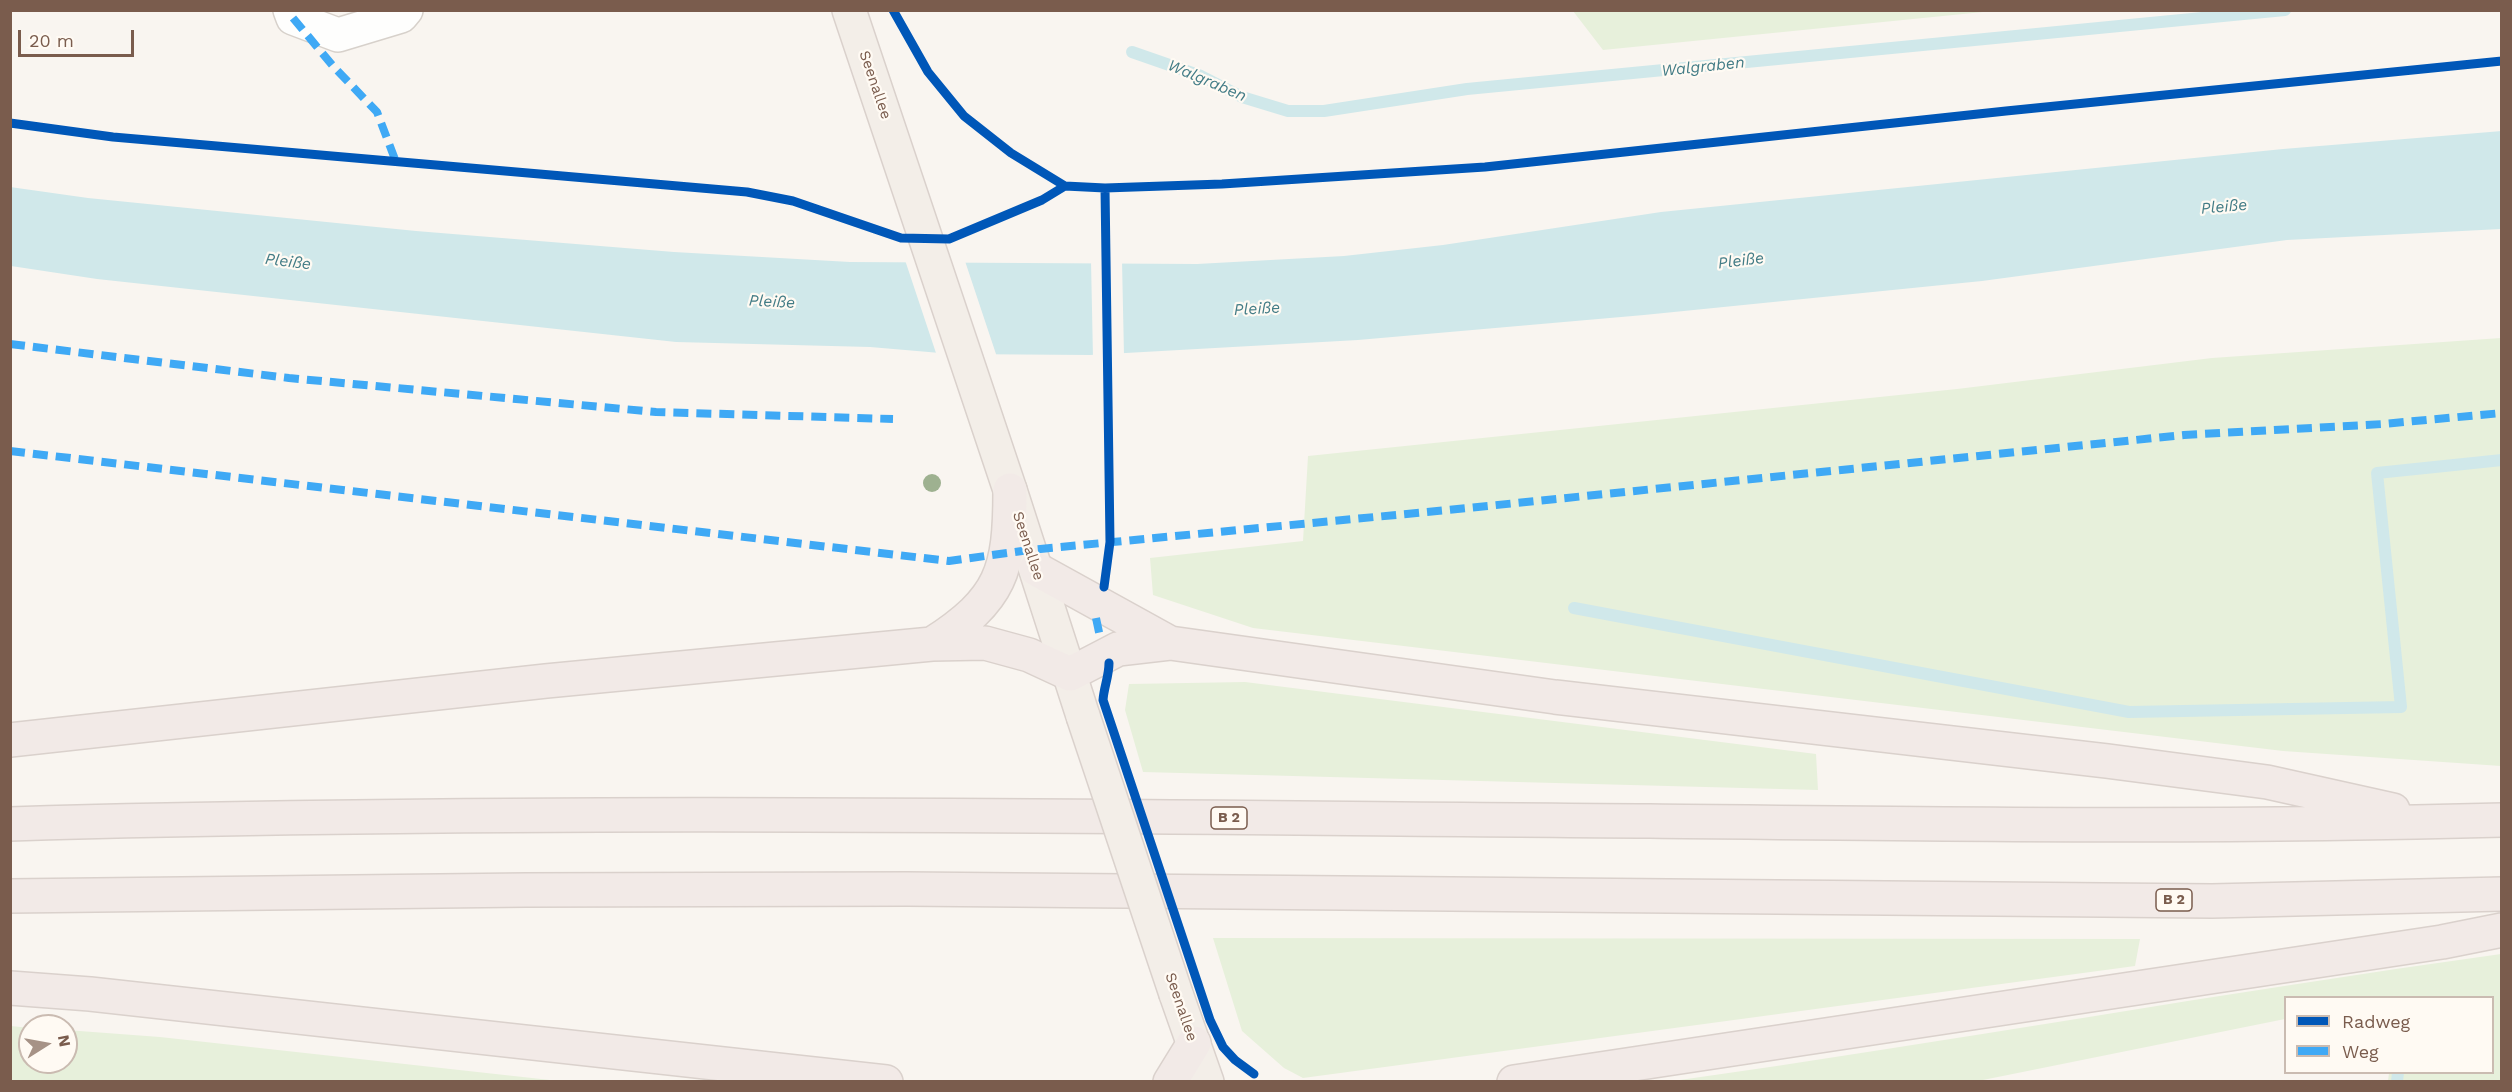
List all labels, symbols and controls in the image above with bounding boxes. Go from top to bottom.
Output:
scale bar [21,18,136,56]
text: 20 m [29,30,74,51]
street label: Seenallee [855,48,895,122]
water label: Walgraben [1660,53,1746,81]
water label: Walgraben [1165,56,1249,106]
water label: Pleiße [2200,195,2248,219]
water label: Pleiße [1717,249,1765,273]
water label: Pleiße [264,250,312,274]
water label: Pleiße [748,291,796,313]
water label: Pleiße [1233,298,1281,320]
street label: Seenallee [1008,509,1048,583]
road number: B 2 [1211,807,1247,829]
road number: B 2 [2156,889,2192,911]
street label: Seenallee [1161,970,1201,1044]
legend [2284,996,2494,1074]
text: Radweg [2342,1011,2410,1032]
north arrow [18,1014,78,1074]
text: N [54,1033,75,1048]
text: Weg [2342,1041,2379,1062]

